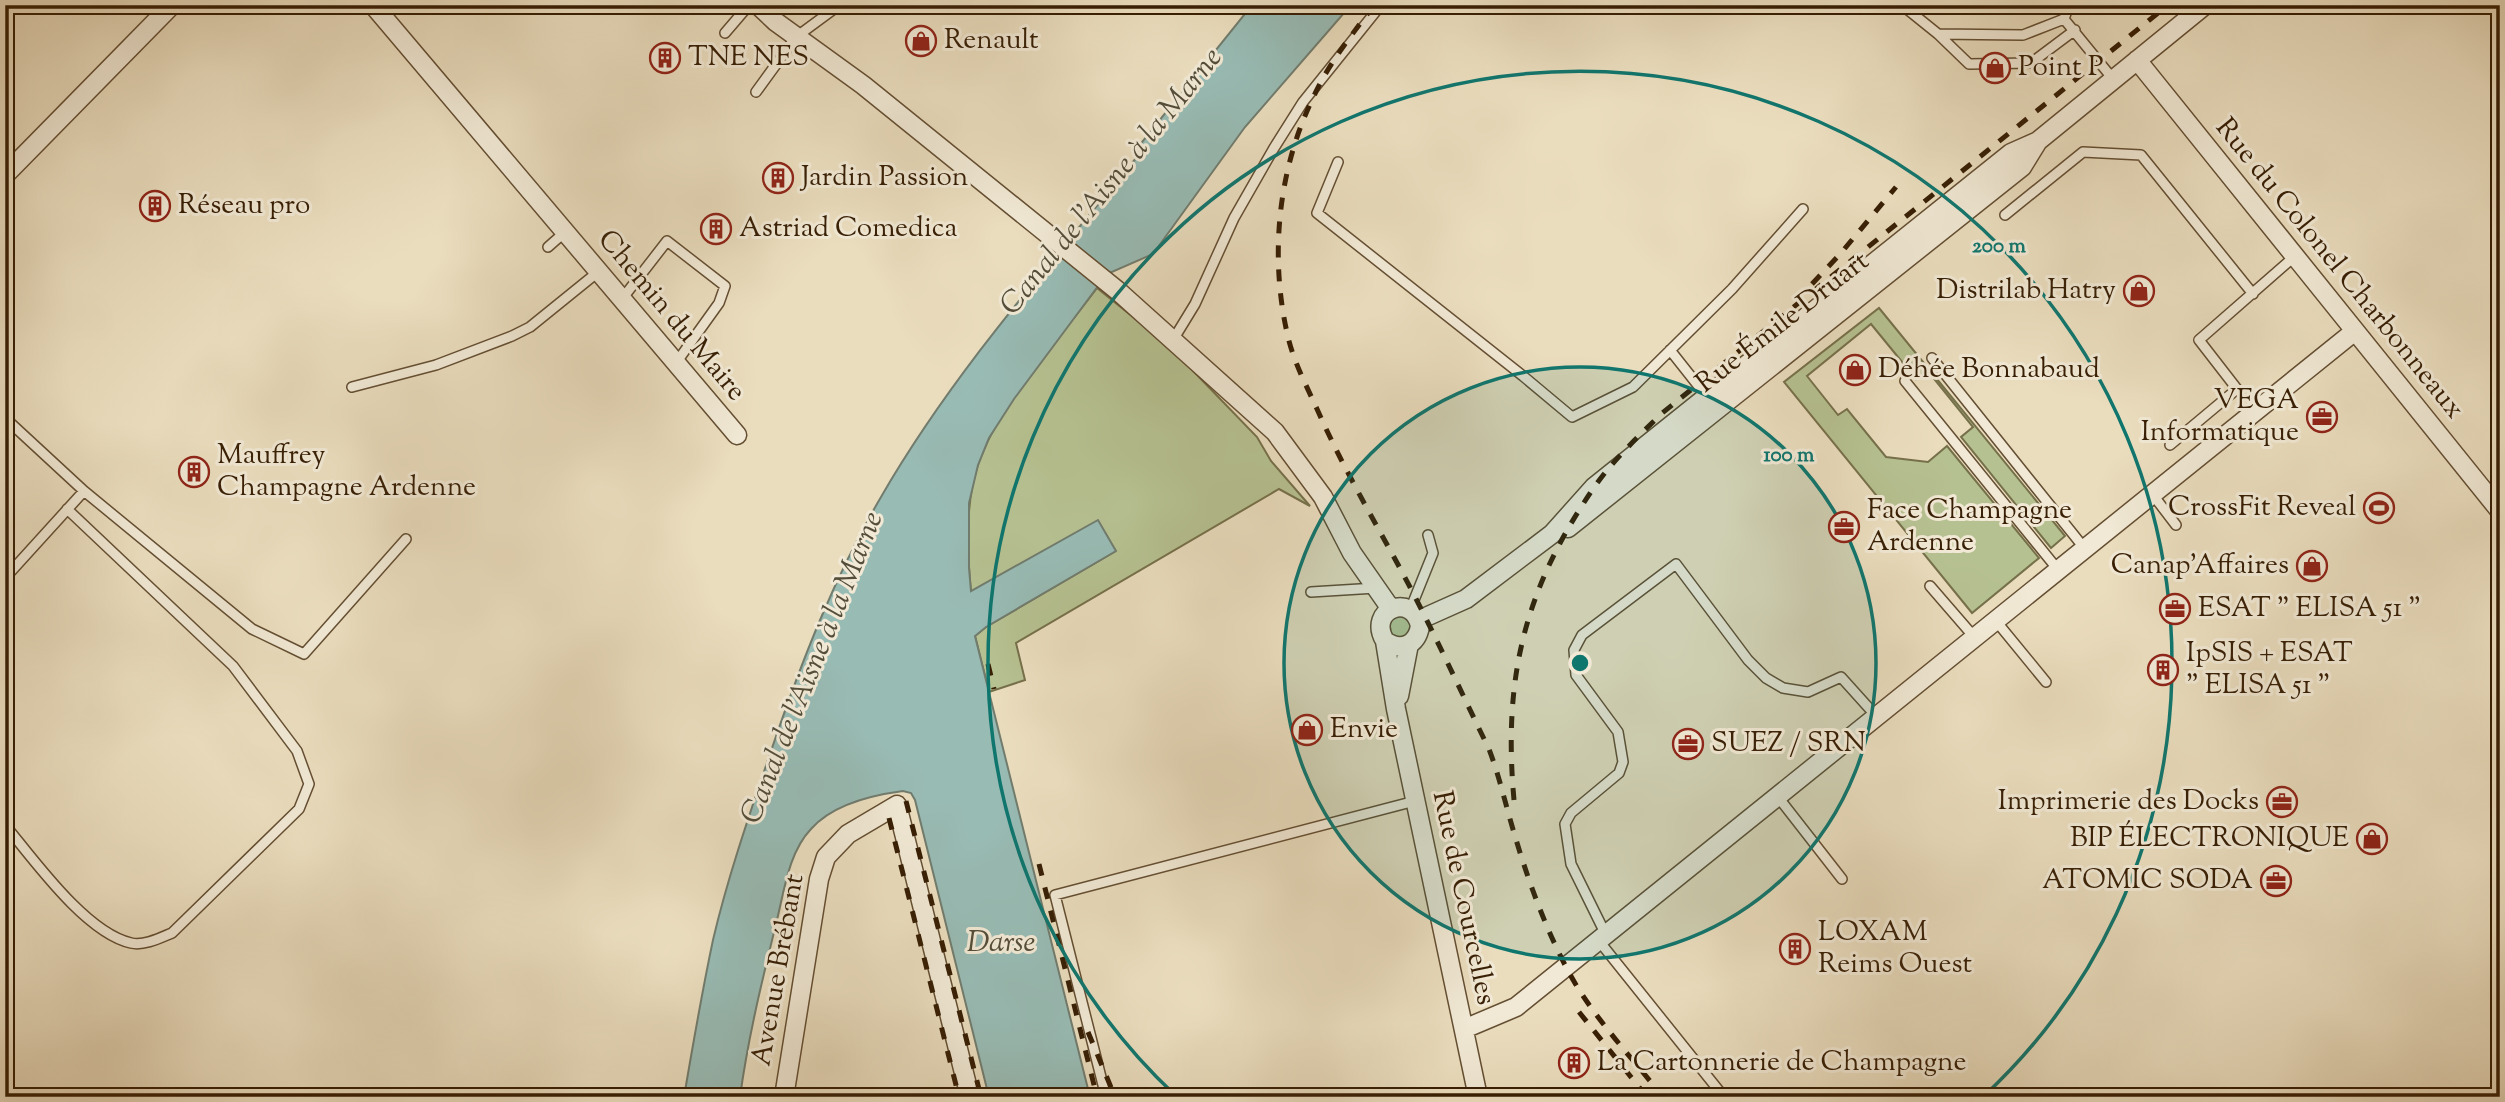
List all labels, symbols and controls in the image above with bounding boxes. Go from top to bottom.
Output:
place label: Renault [944,21,1039,61]
shop icon: Renault [904,24,938,58]
place label: TNE NES [688,38,809,78]
water label: Canal de l'Aisne à la Marne [990,39,1234,325]
building icon: TNE NES [648,41,682,75]
place label: Point P [2018,48,2103,88]
shop icon: Point P [1978,51,2012,85]
street label: Rue du Colonel Charbonneaux [2205,110,2473,428]
place label: Jardin Passion [799,158,968,198]
building icon: Jardin Passion [761,161,795,195]
place label: Réseau pro [178,186,310,226]
building icon: Réseau pro [138,189,172,223]
place label: Astriad Comedica [739,209,957,249]
building icon: Astriad Comedica [699,212,733,246]
street label: Chemin du Maire [587,222,755,410]
text: 200 m [1972,232,2027,262]
street label: Rue Émile Druart [1688,242,1879,404]
place label: Distrilab Hatry [1936,271,2116,311]
shop icon: Distrilab Hatry [2122,274,2156,308]
place label: Déhée Bonnabaud [1878,350,2100,390]
shop icon: Déhée Bonnabaud [1838,353,1872,387]
place label: VEGA Informatique [2141,381,2299,453]
office icon: VEGA Informatique [2305,400,2339,434]
place label: Mauffrey Champagne Ardenne [217,436,476,508]
text: 100 m [1764,441,1815,471]
building icon: Mauffrey Champagne Ardenne [177,455,211,489]
place label: CrossFit Reveal [2168,488,2356,528]
place label: Face Champagne Ardenne [1867,491,2072,563]
sports icon: CrossFit Reveal [2362,491,2396,525]
water label: Canal de l'Aisne à la Marne [731,505,895,831]
office icon: Face Champagne Ardenne [1827,510,1861,544]
place label: Canap'Affaires [2111,546,2289,586]
shop icon: Canap'Affaires [2295,549,2329,583]
place label: ESAT " ELISA 51 " [2198,589,2421,629]
office icon: ESAT " ELISA 51 " [2158,592,2192,626]
place label: IpSIS + ESAT " ELISA 51 " [2186,634,2353,706]
centre of rings [1568,651,1592,675]
building icon: IpSIS + ESAT " ELISA 51 " [2146,653,2180,687]
place label: Envie [1330,710,1398,750]
shop icon: Envie [1290,713,1324,747]
place label: SUEZ / SRN [1711,724,1866,764]
office icon: SUEZ / SRN [1671,727,1705,761]
place label: Imprimerie des Docks [1998,782,2259,822]
office icon: Imprimerie des Docks [2265,785,2299,819]
street label: Rue de Courcelles [1421,787,1505,1009]
place label: BIP ÉLECTRONIQUE [2070,819,2349,859]
shop icon: BIP ÉLECTRONIQUE [2355,822,2389,856]
place label: ATOMIC SODA [2042,861,2253,901]
office icon: ATOMIC SODA [2259,864,2293,898]
street label: Avenue Brébant [742,870,816,1069]
place label: LOXAM Reims Ouest [1818,913,1972,985]
water label: Darse [967,922,1035,965]
building icon: LOXAM Reims Ouest [1778,932,1812,966]
place label: La Cartonnerie de Champagne [1597,1043,1966,1083]
building icon: La Cartonnerie de Champagne [1557,1046,1591,1080]

